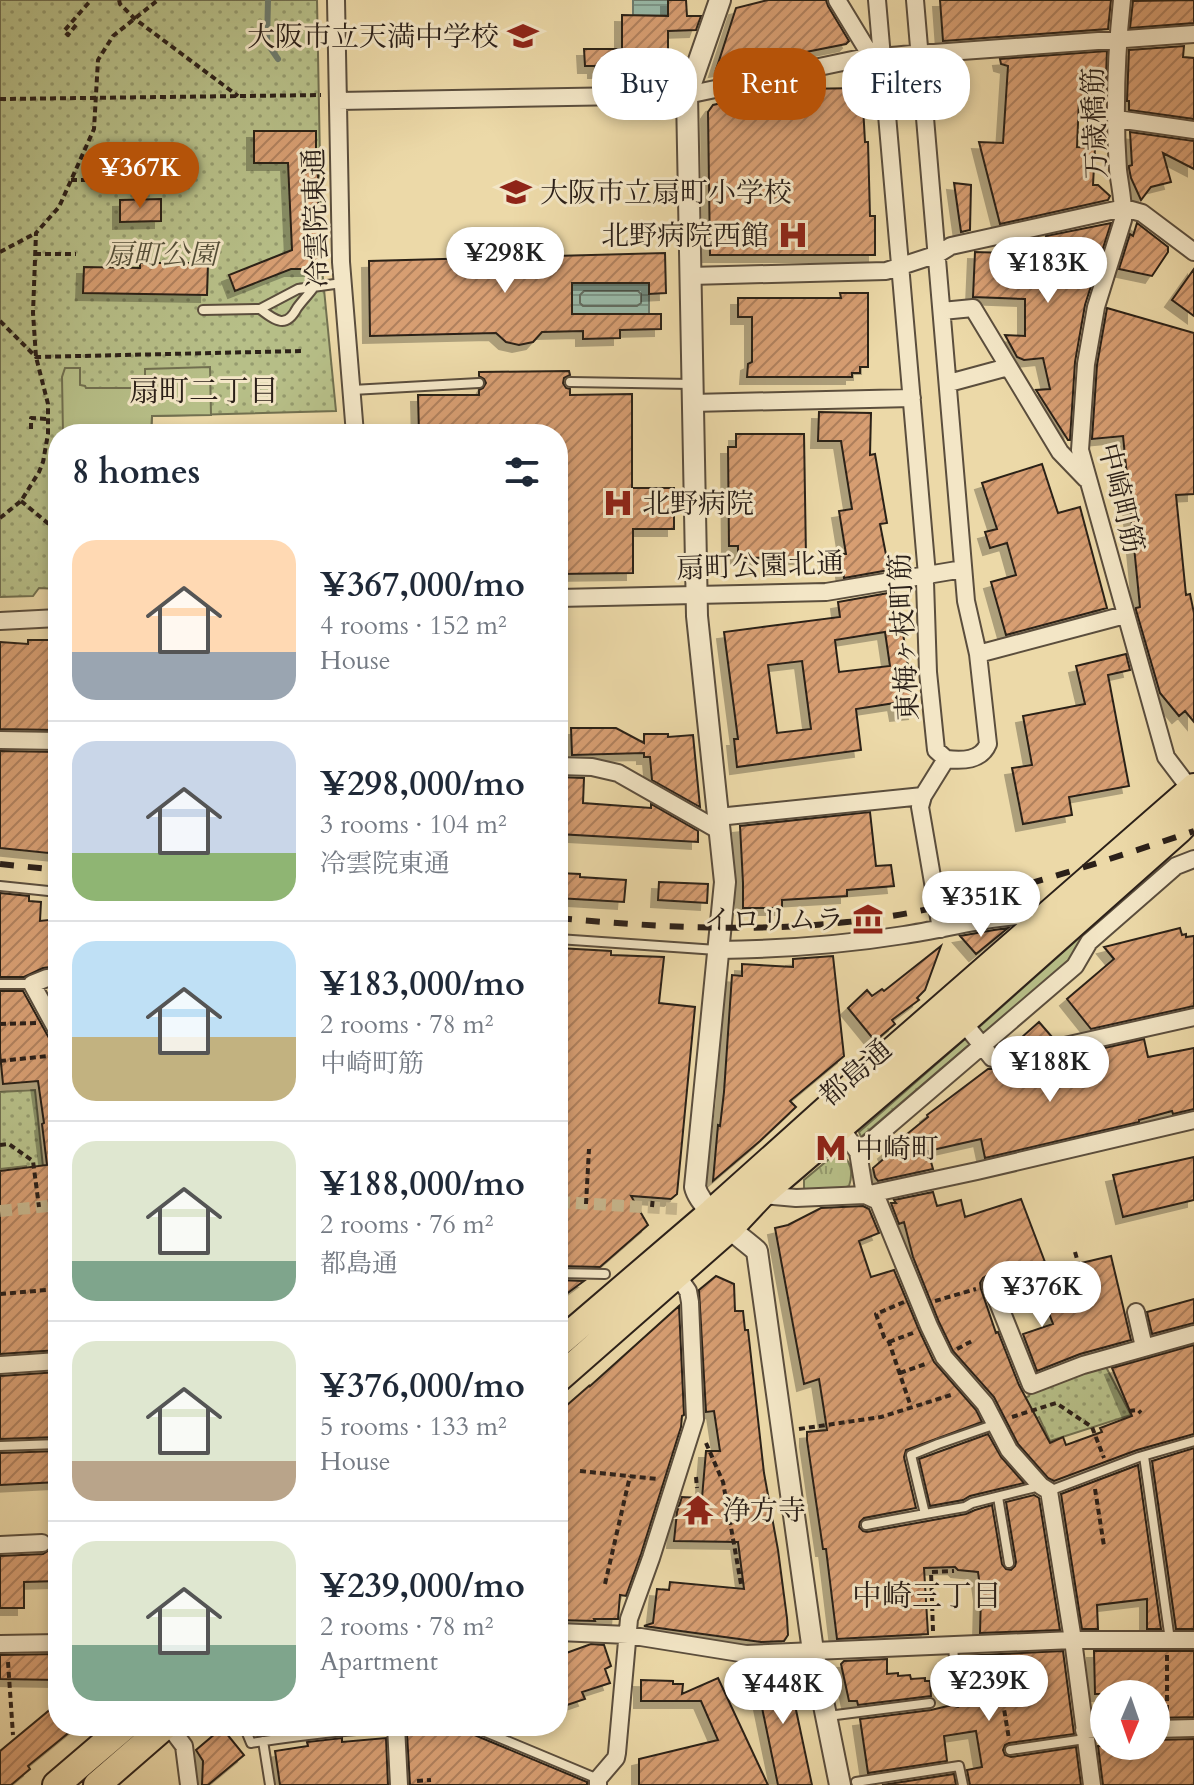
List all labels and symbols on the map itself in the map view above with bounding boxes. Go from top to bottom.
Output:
place label: 大阪市立天満中学校 [247,18,499,56]
school or university icon: 大阪市立天満中学校 [506,19,540,53]
street label: 万歳橋筋 [1074,66,1116,180]
pin: ¥367K [84,142,196,210]
street label: 冷雲院東通 [295,147,337,289]
place label: 大阪市立扇町小学校 [540,174,792,212]
school or university icon: 大阪市立扇町小学校 [499,175,533,209]
place label: 北野病院西館 [601,217,769,255]
hospital icon: 北野病院西館 [776,218,810,252]
pin: ¥298K [449,227,561,295]
park label: 扇町公園 [105,236,221,274]
pin: ¥183K [992,237,1104,305]
district label: 扇町二丁目 [129,371,279,412]
street label: 中崎町筋 [1089,439,1153,557]
place label: 北野病院 [642,485,754,523]
hospital icon: 北野病院 [601,486,635,520]
street label: 扇町公園北通 [675,544,845,588]
street label: 東梅ヶ枝町筋 [881,552,927,722]
pin: ¥351K [925,871,1037,939]
place label: イロリムラ [704,901,844,939]
museum icon: イロリムラ [851,902,885,936]
street label: 都島通 [811,1031,900,1115]
pin: ¥188K [994,1036,1106,1104]
place label: 中崎町 [855,1130,939,1168]
metro station icon: 中崎町 [814,1131,848,1165]
pin: ¥376K [986,1261,1098,1329]
place label: 浄方寺 [722,1492,806,1530]
temple icon: 浄方寺 [681,1493,715,1527]
district label: 中崎三丁目 [852,1576,1002,1617]
pin: ¥239K [933,1655,1045,1723]
pin: ¥448K [727,1658,839,1726]
north arrow [1090,1680,1170,1760]

